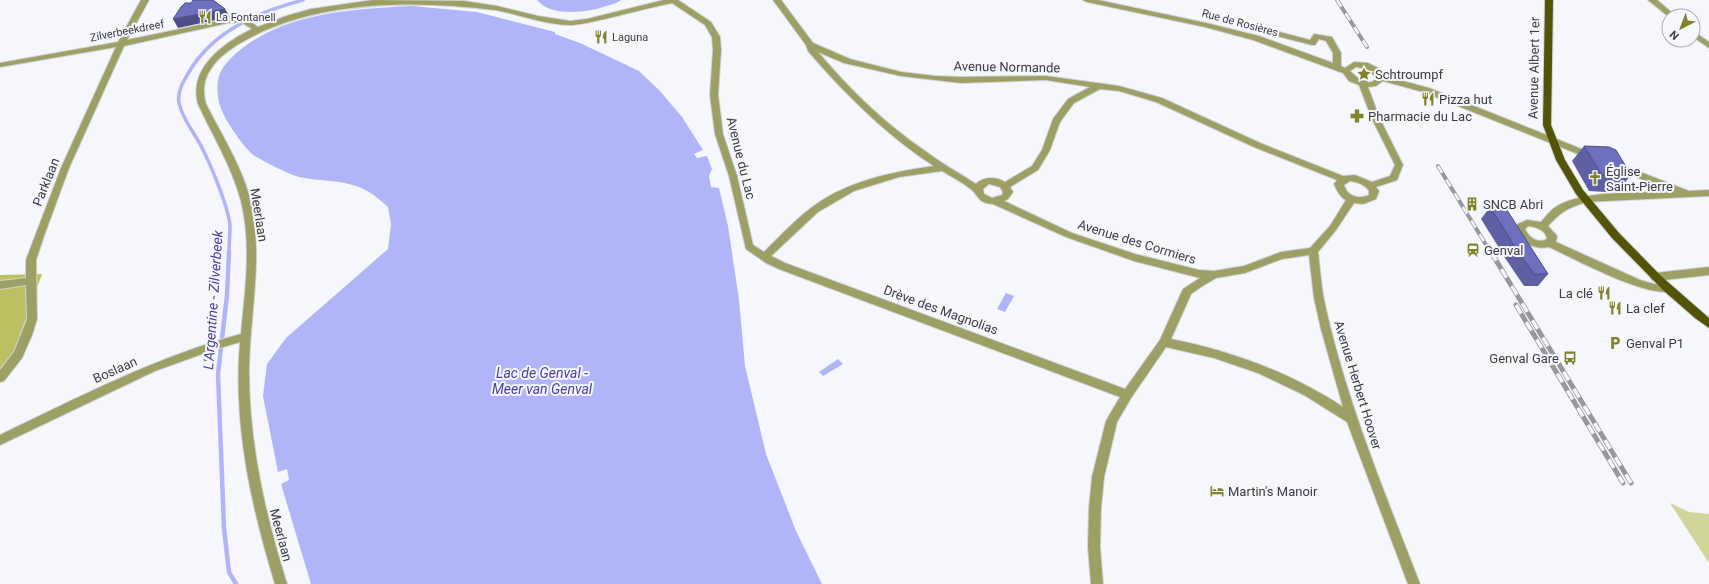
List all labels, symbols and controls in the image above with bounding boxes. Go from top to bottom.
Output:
street label: Rue de Rosières [1200,7,1280,40]
north arrow [1661,8,1701,48]
restaurant icon: La Fontanell [197,9,213,25]
place label: La Fontanell [216,11,276,24]
street label: Avenue Albert 1er [1526,16,1542,119]
street label: Zilverbeekdreef [89,17,165,45]
text: N [1667,27,1682,42]
restaurant icon: Laguna [593,29,609,45]
place label: Laguna [612,31,648,44]
street label: Avenue Normande [954,59,1061,75]
place icon: Schtroumpf [1356,66,1372,82]
place label: Schtroumpf [1375,67,1443,82]
restaurant icon: Pizza hut [1420,91,1436,107]
place label: Pizza hut [1439,92,1492,107]
pharmacy icon: Pharmacie du Lac [1349,108,1365,124]
place label: Pharmacie du Lac [1368,109,1472,124]
street label: Avenue du Lac [724,115,759,201]
street label: Parklaan [30,156,62,208]
place label: Église Saint-Pierre [1606,164,1673,194]
church icon: Église Saint-Pierre [1587,170,1603,186]
street label: Meerlaan [247,187,271,243]
building icon: SNCB Abri [1464,196,1480,212]
place label: SNCB Abri [1483,197,1543,212]
street label: Avenue des Cormiers [1076,217,1198,267]
water label: L'Argentine - Zilverbeek [200,229,226,370]
station icon: Genval [1465,242,1481,258]
place label: Genval [1484,243,1523,258]
street label: Drève des Magnolias [882,282,1000,338]
restaurant icon: La clé [1596,285,1612,301]
place label: La clé [1559,286,1593,301]
restaurant icon: La clef [1607,300,1623,316]
place label: La clef [1626,301,1665,316]
street label: Avenue Herbert Hoover [1331,319,1385,452]
parking icon: Genval P1 [1607,335,1623,351]
place label: Genval P1 [1626,336,1684,351]
bus stop icon: Genval Gare [1562,350,1578,366]
place label: Genval Gare [1489,351,1559,366]
street label: Boslaan [91,354,139,386]
water label: Lac de Genval - Meer van Genval [492,365,593,397]
hotel icon: Martin's Manoir [1209,483,1225,499]
place label: Martin's Manoir [1228,484,1318,499]
street label: Meerlaan [267,507,295,563]

